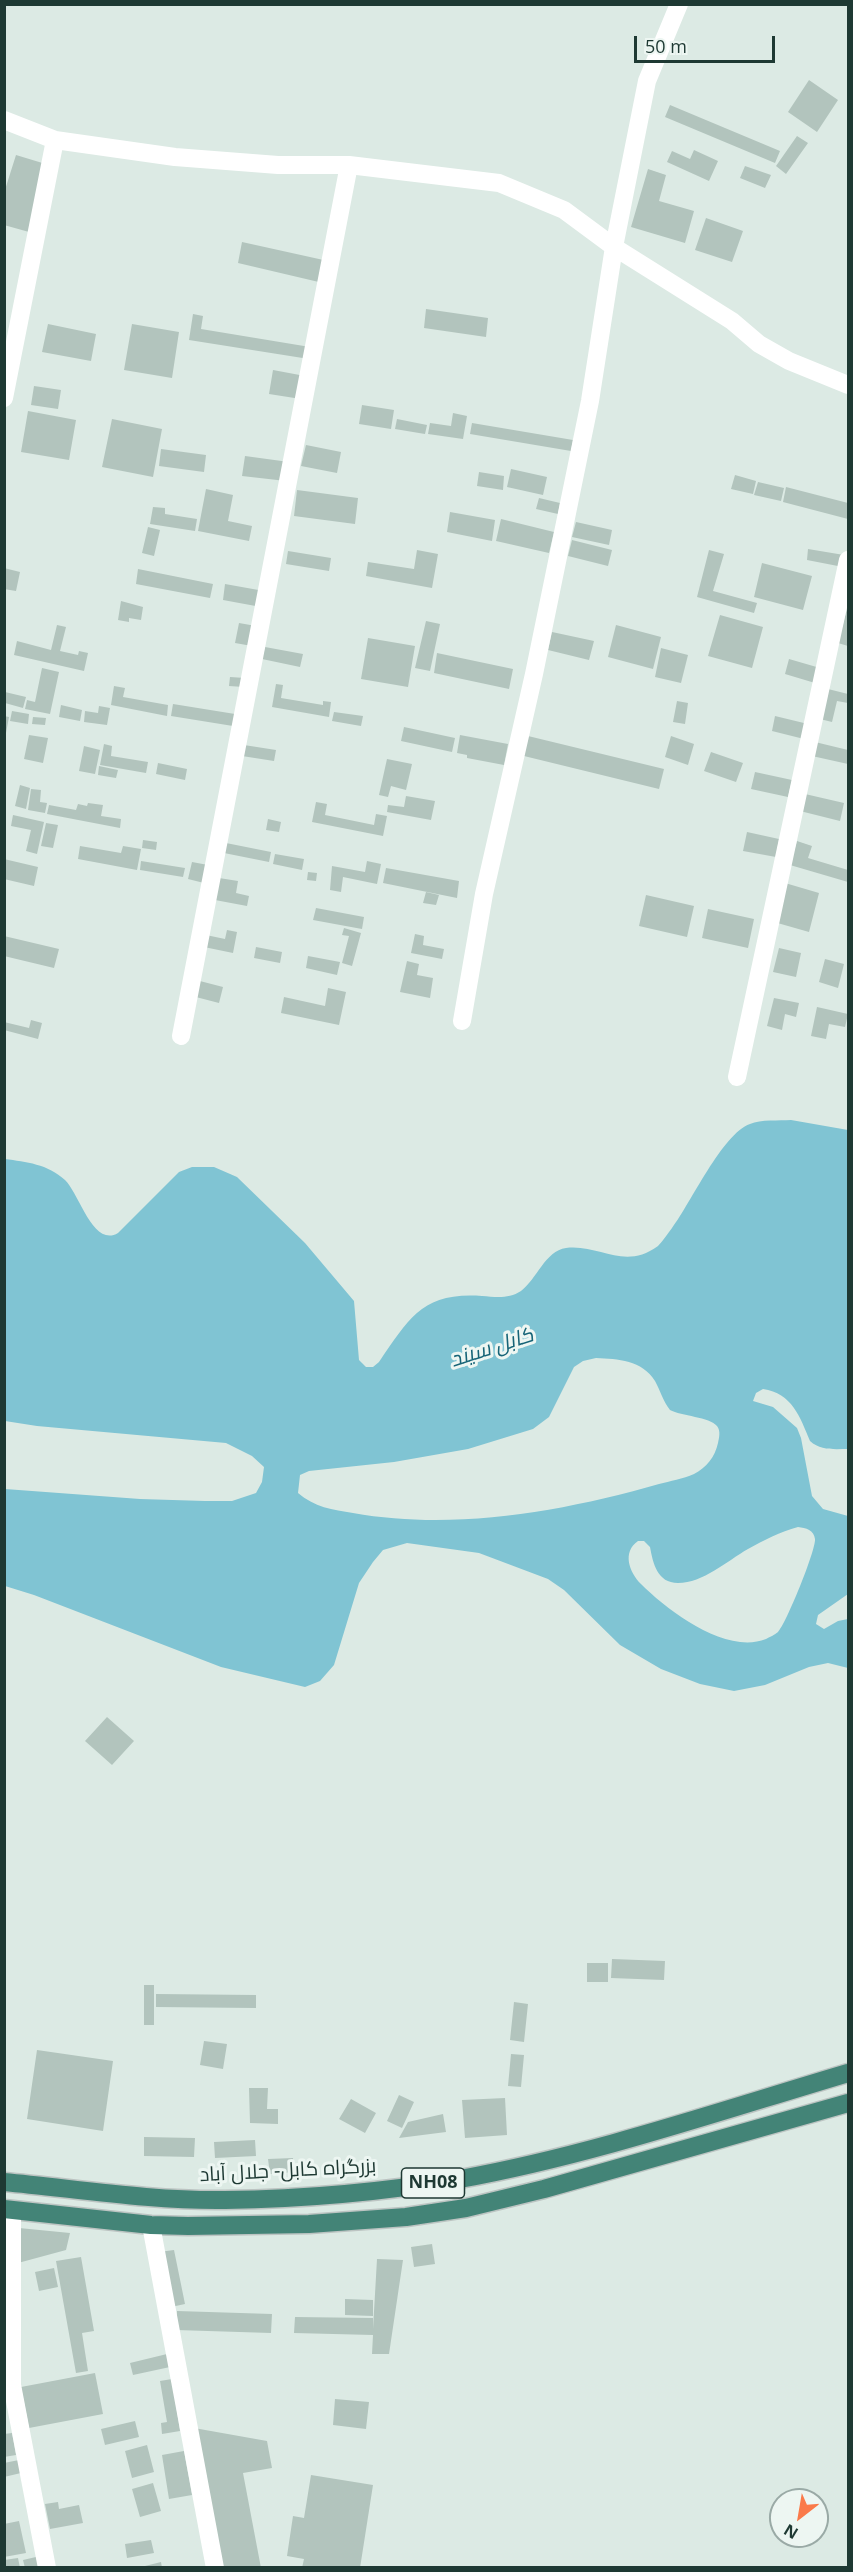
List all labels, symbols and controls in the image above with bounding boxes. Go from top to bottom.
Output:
scale bar [637,24,778,62]
text: 50 m [645,34,687,58]
water label: کابل سيند [447,1323,537,1373]
street label: بزرگراه کابل- جلال آباد [199,2154,377,2188]
road number: NH08 [402,2168,464,2198]
north arrow [769,2488,829,2548]
text: N [780,2519,802,2544]

